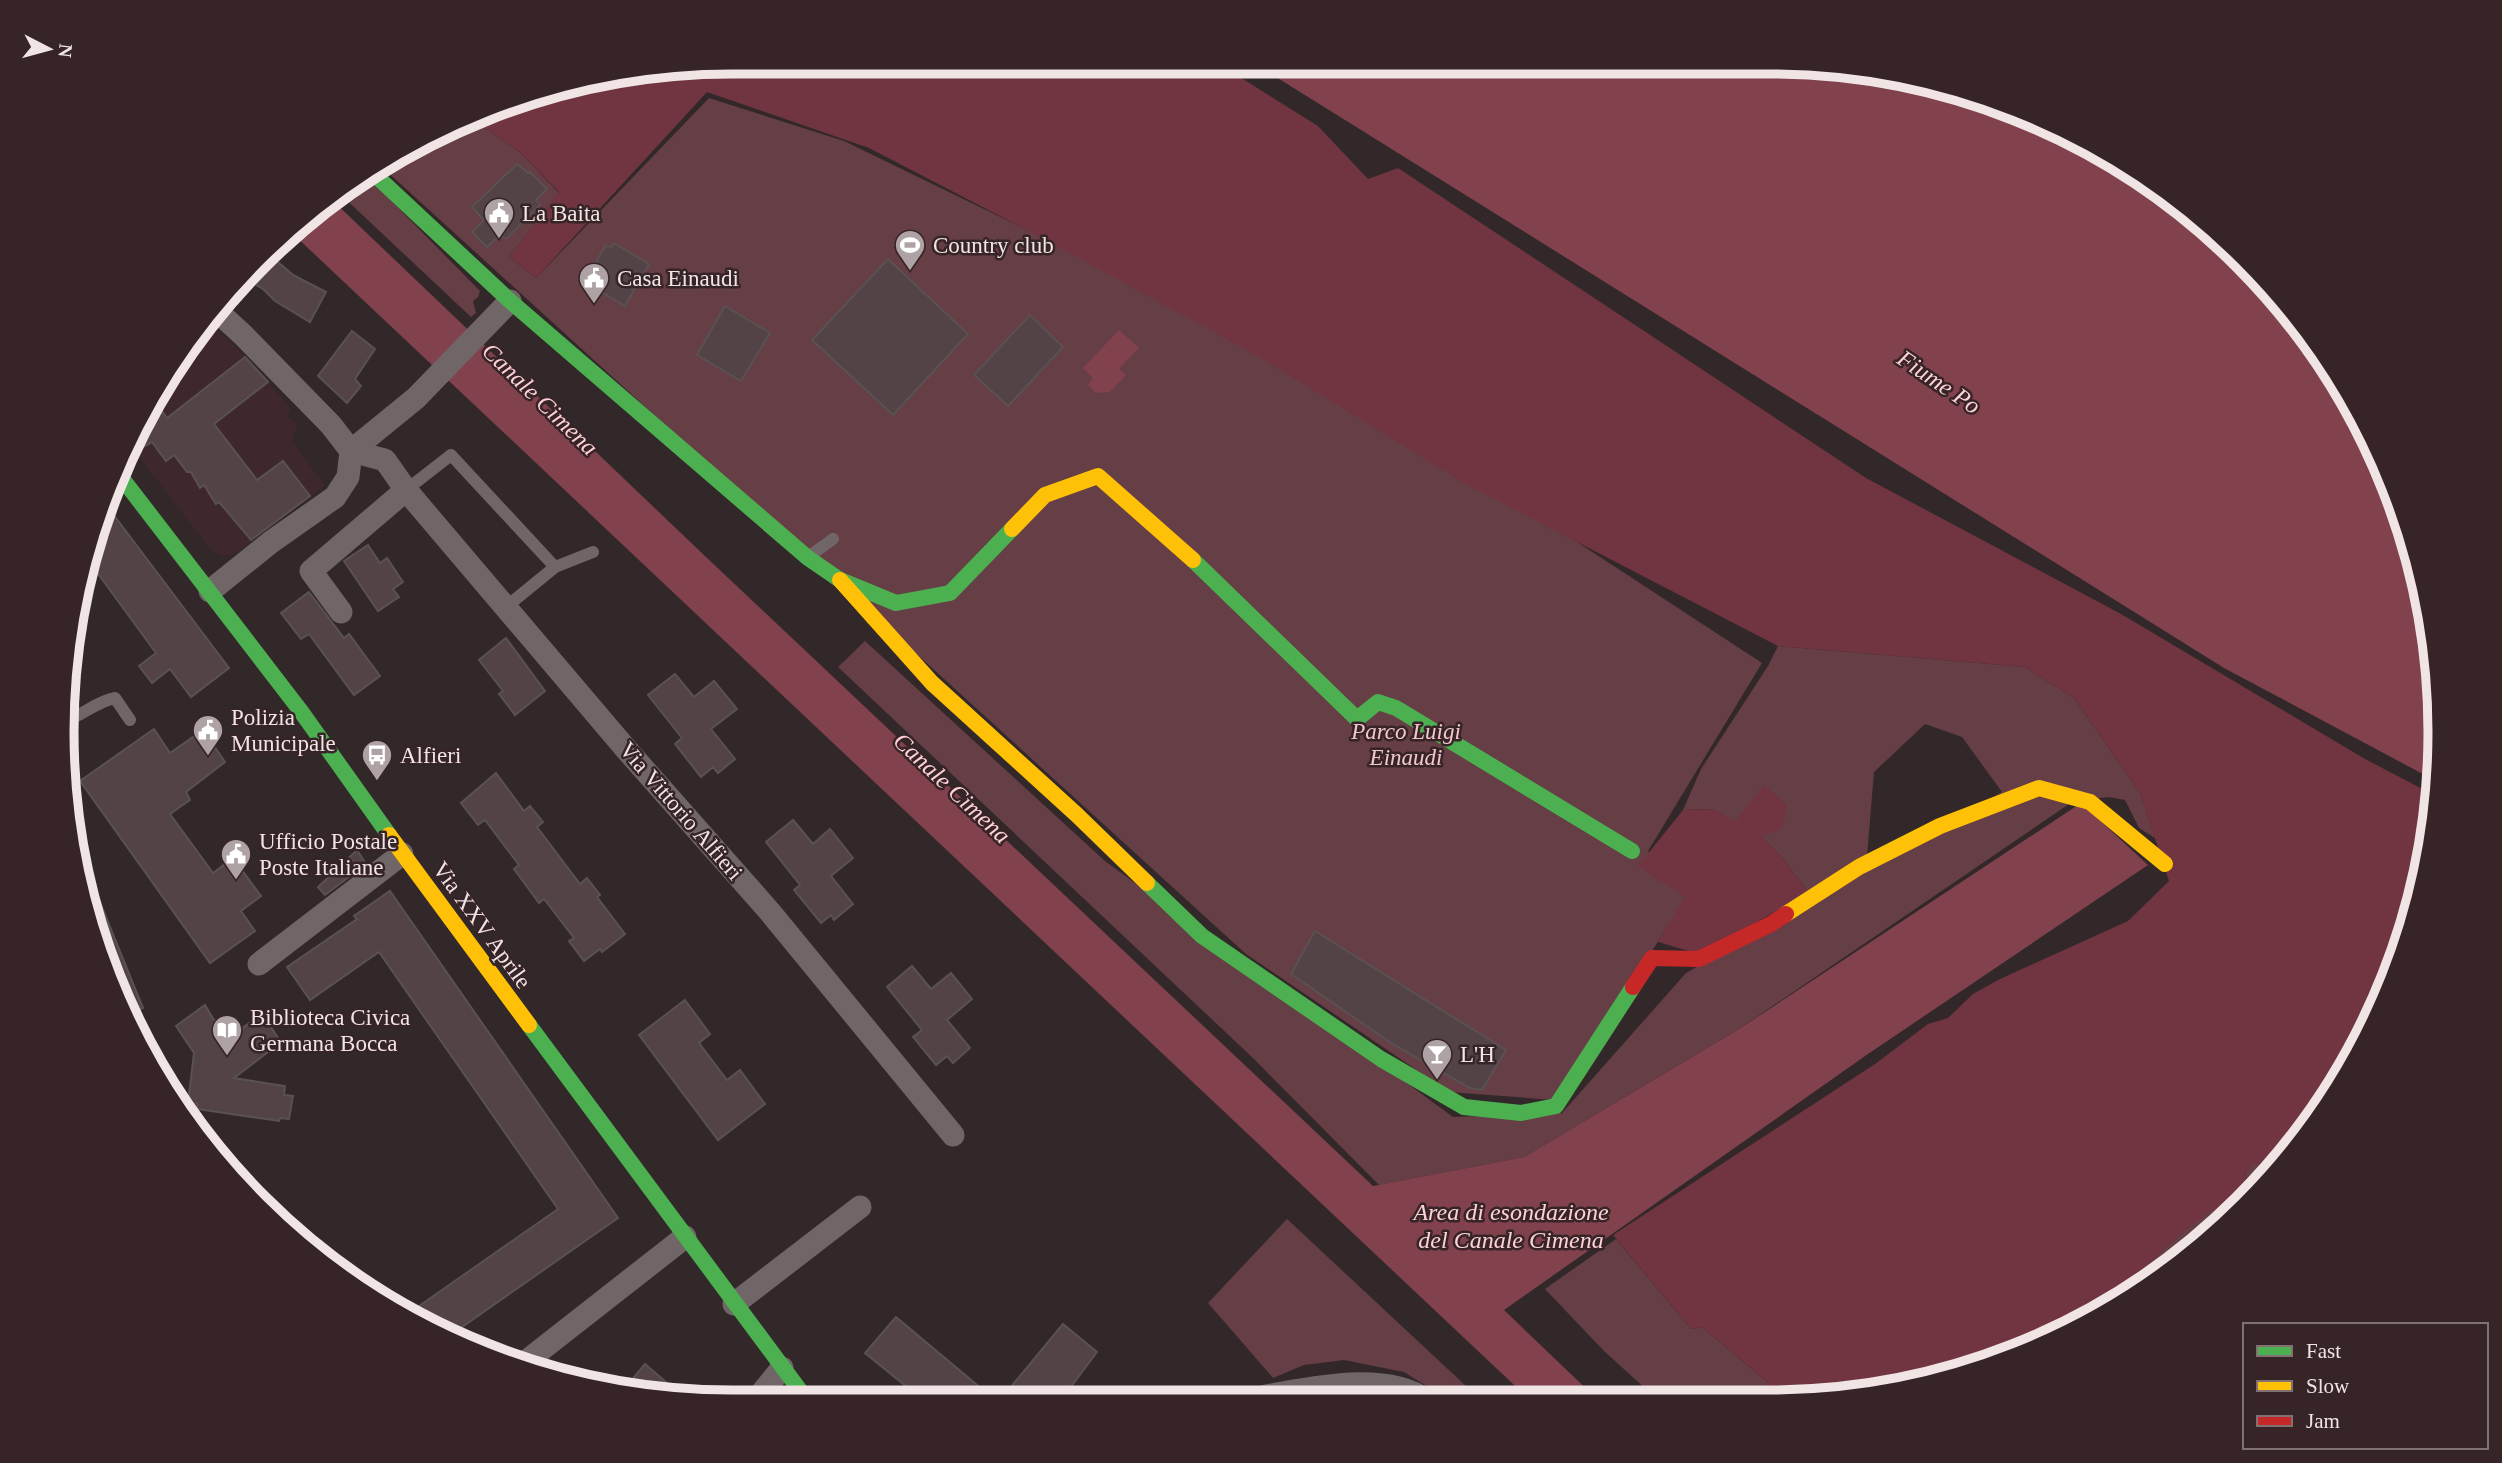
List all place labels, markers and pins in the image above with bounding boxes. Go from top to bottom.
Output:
public building icon: La Baita [482,196,516,240]
place label: La Baita [522,201,601,226]
sports icon: Country club [893,228,927,272]
place label: Country club [933,233,1054,258]
public building icon: Casa Einaudi [577,261,611,305]
place label: Casa Einaudi [617,266,739,291]
place label: Polizia Municipale [231,705,336,756]
public building icon: Polizia Municipale [191,713,225,757]
bus stop icon: Alfieri [360,738,394,782]
place label: Alfieri [400,743,461,768]
place label: Ufficio Postale Poste Italiane [259,829,397,880]
public building icon: Ufficio Postale Poste Italiane [219,837,253,881]
place label: Biblioteca Civica Germana Bocca [250,1005,410,1056]
library icon: Biblioteca Civica Germana Bocca [210,1013,244,1057]
bar icon: L'H [1420,1037,1454,1081]
place label: L'H [1460,1042,1495,1067]

